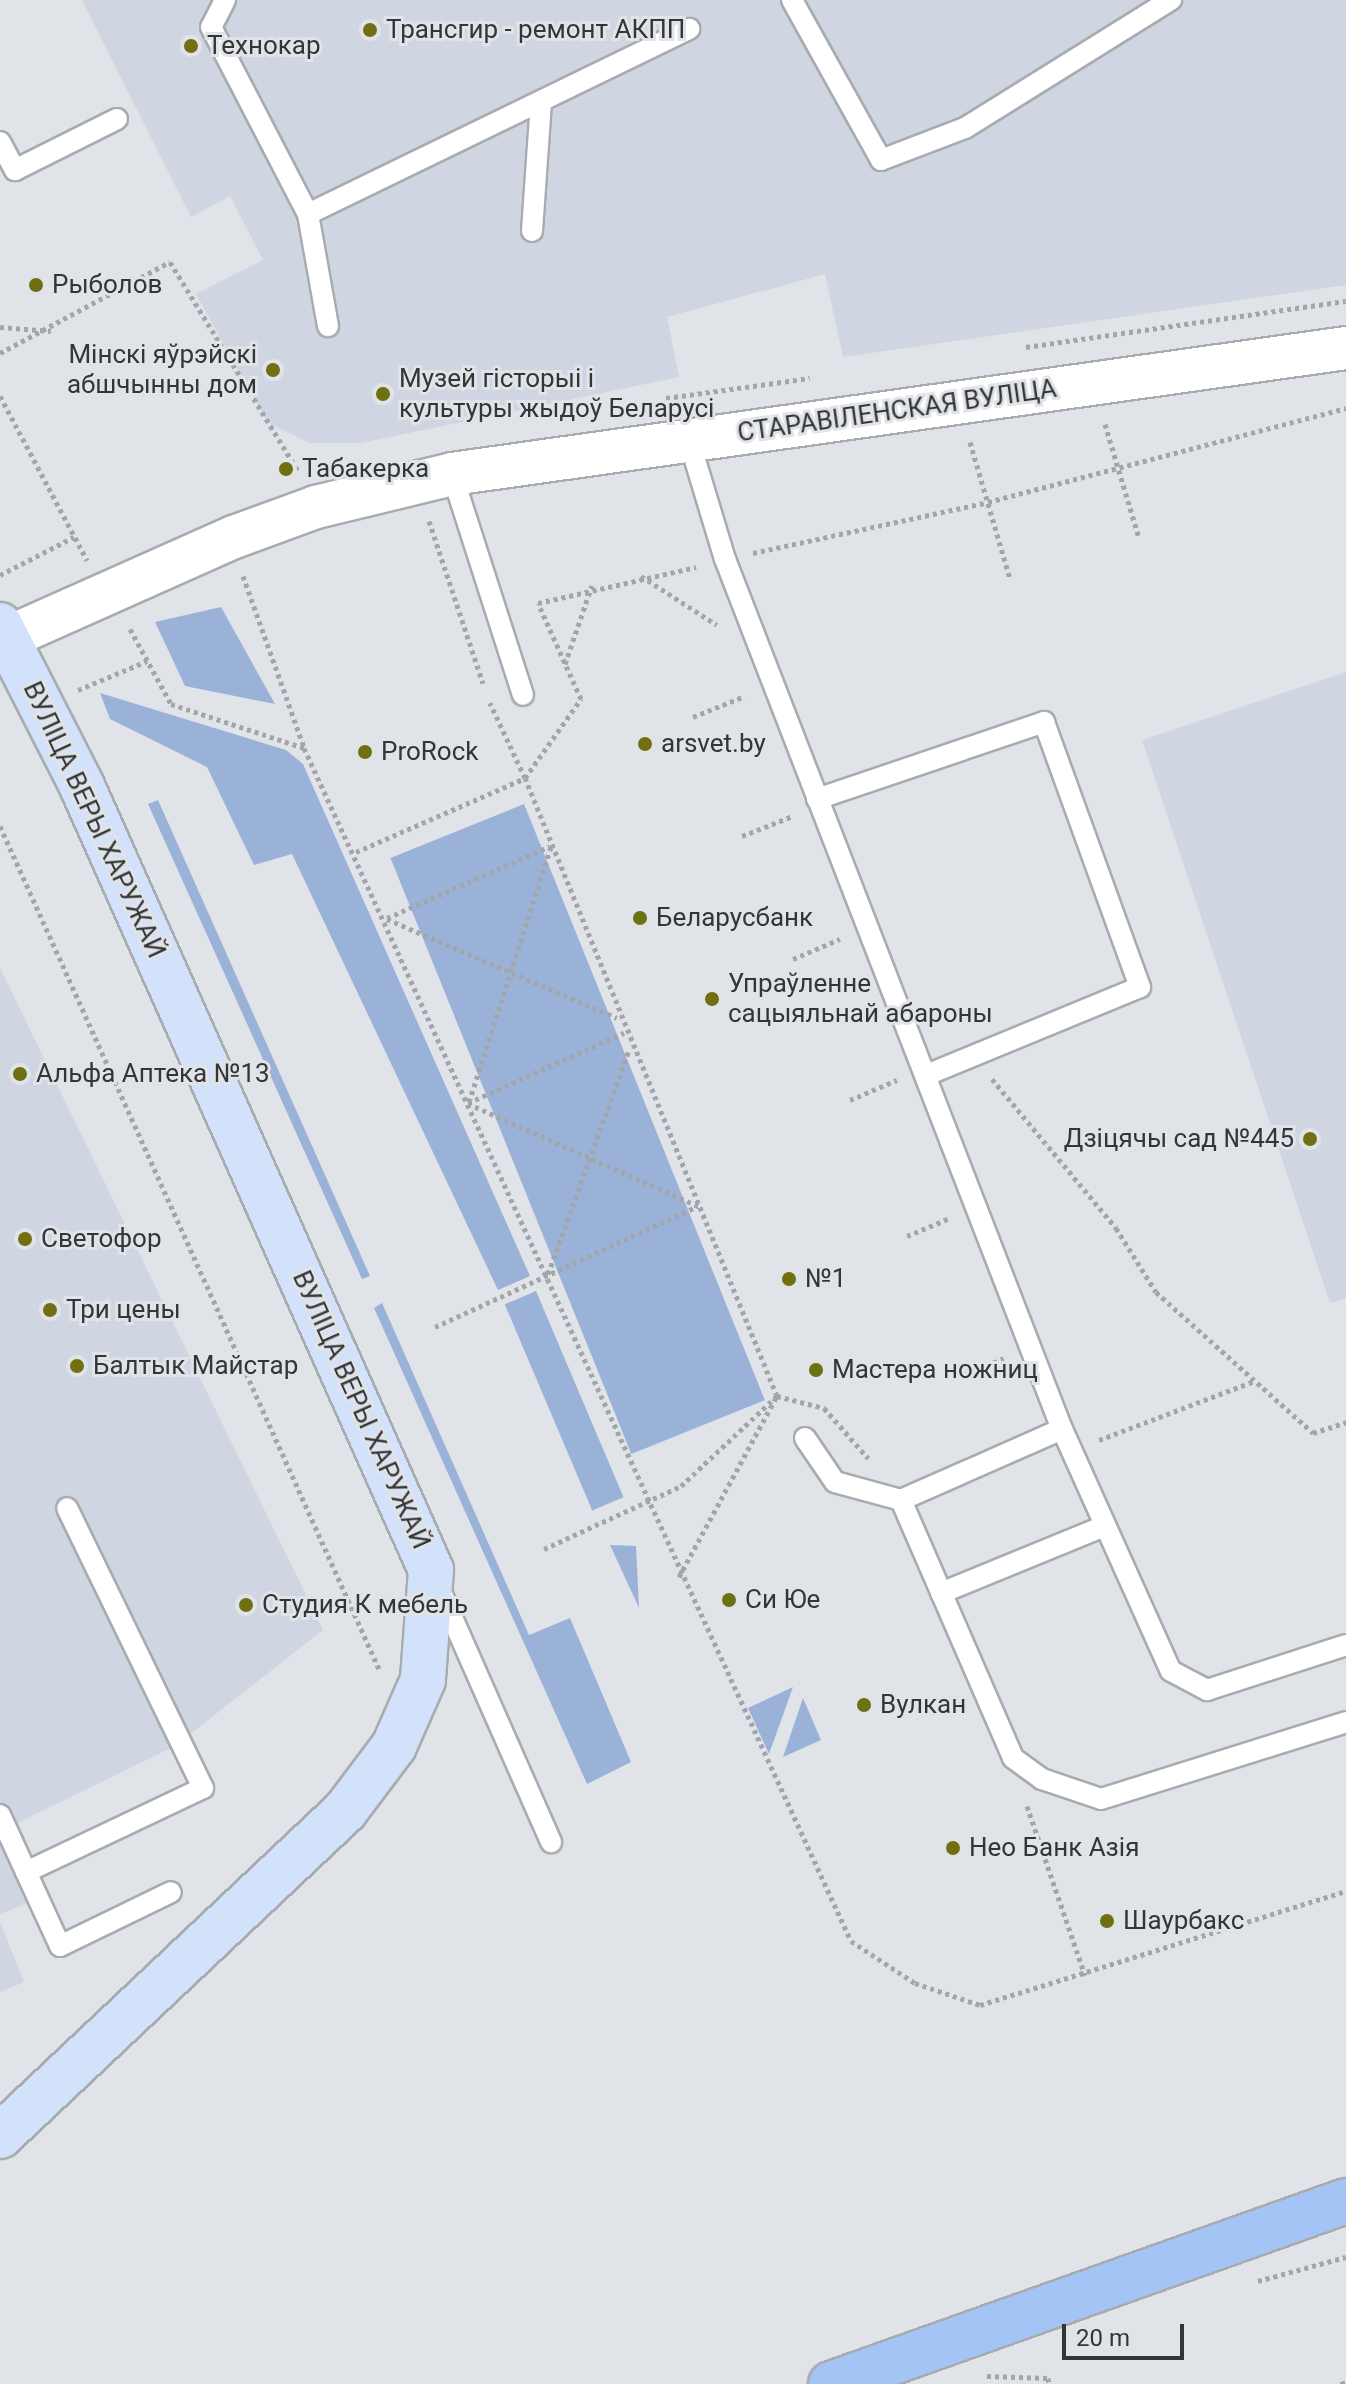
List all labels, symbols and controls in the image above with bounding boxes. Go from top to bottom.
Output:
place label: Трансгир - ремонт АКПП [386,14,685,46]
marker: Трансгир - ремонт АКПП [361,21,379,39]
place label: Технокар [207,30,321,62]
marker: Технокар [182,37,200,55]
place label: Рыболов [52,269,162,301]
marker: Рыболов [27,276,45,294]
place label: Мінскі яўрэйскі абшчынны дом [67,339,257,400]
marker: Мінскі яўрэйскі абшчынны дом [264,361,282,379]
place label: Музей гісторыі і культуры жыдоў Беларусі [399,363,714,424]
street label: СТАРАВІЛЕНСКАЯ ВУЛІЦА [735,373,1059,449]
marker: Музей гісторыі і культуры жыдоў Беларусі [374,385,392,403]
place label: Табакерка [302,453,429,485]
marker: Табакерка [277,460,295,478]
street label: ВУЛІЦА ВЕРЫ ХАРУЖАЙ [16,677,172,963]
place label: arsvet.by [661,728,766,760]
marker: arsvet.by [636,735,654,753]
place label: ProRock [381,736,478,768]
marker: ProRock [356,743,374,761]
place label: Беларусбанк [656,902,813,934]
marker: Беларусбанк [631,909,649,927]
place label: Упраўленне сацыяльнай абароны [728,968,993,1030]
marker: Упраўленне сацыяльнай абароны [703,990,721,1008]
place label: Альфа Аптека №13 [36,1058,270,1090]
marker: Альфа Аптека №13 [11,1065,29,1083]
place label: Дзіцячы сад №445 [1064,1123,1294,1155]
marker: Дзіцячы сад №445 [1301,1130,1319,1148]
place label: Светофор [41,1223,162,1255]
marker: Светофор [16,1230,34,1248]
place label: №1 [805,1263,846,1295]
street label: ВУЛІЦА ВЕРЫ ХАРУЖАЙ [285,1266,437,1554]
marker: №1 [780,1270,798,1288]
place label: Три цены [66,1294,181,1326]
marker: Три цены [41,1301,59,1319]
place label: Балтык Майстар [93,1350,298,1382]
place label: Мастера ножниц [832,1354,1038,1386]
marker: Балтык Майстар [68,1357,86,1375]
marker: Мастера ножниц [807,1361,825,1379]
place label: Cи Юе [745,1584,820,1616]
place label: Студия К мебель [262,1589,468,1621]
marker: Cи Юе [720,1591,738,1609]
marker: Студия К мебель [237,1596,255,1614]
place label: Вулкан [880,1689,966,1721]
marker: Вулкан [855,1696,873,1714]
place label: Нео Банк Азія [969,1832,1139,1864]
marker: Нео Банк Азія [944,1839,962,1857]
place label: Шаурбакс [1123,1905,1244,1937]
marker: Шаурбакс [1098,1912,1116,1930]
scale bar [1066,2308,1188,2358]
text: 20 m [1076,2324,1130,2352]

